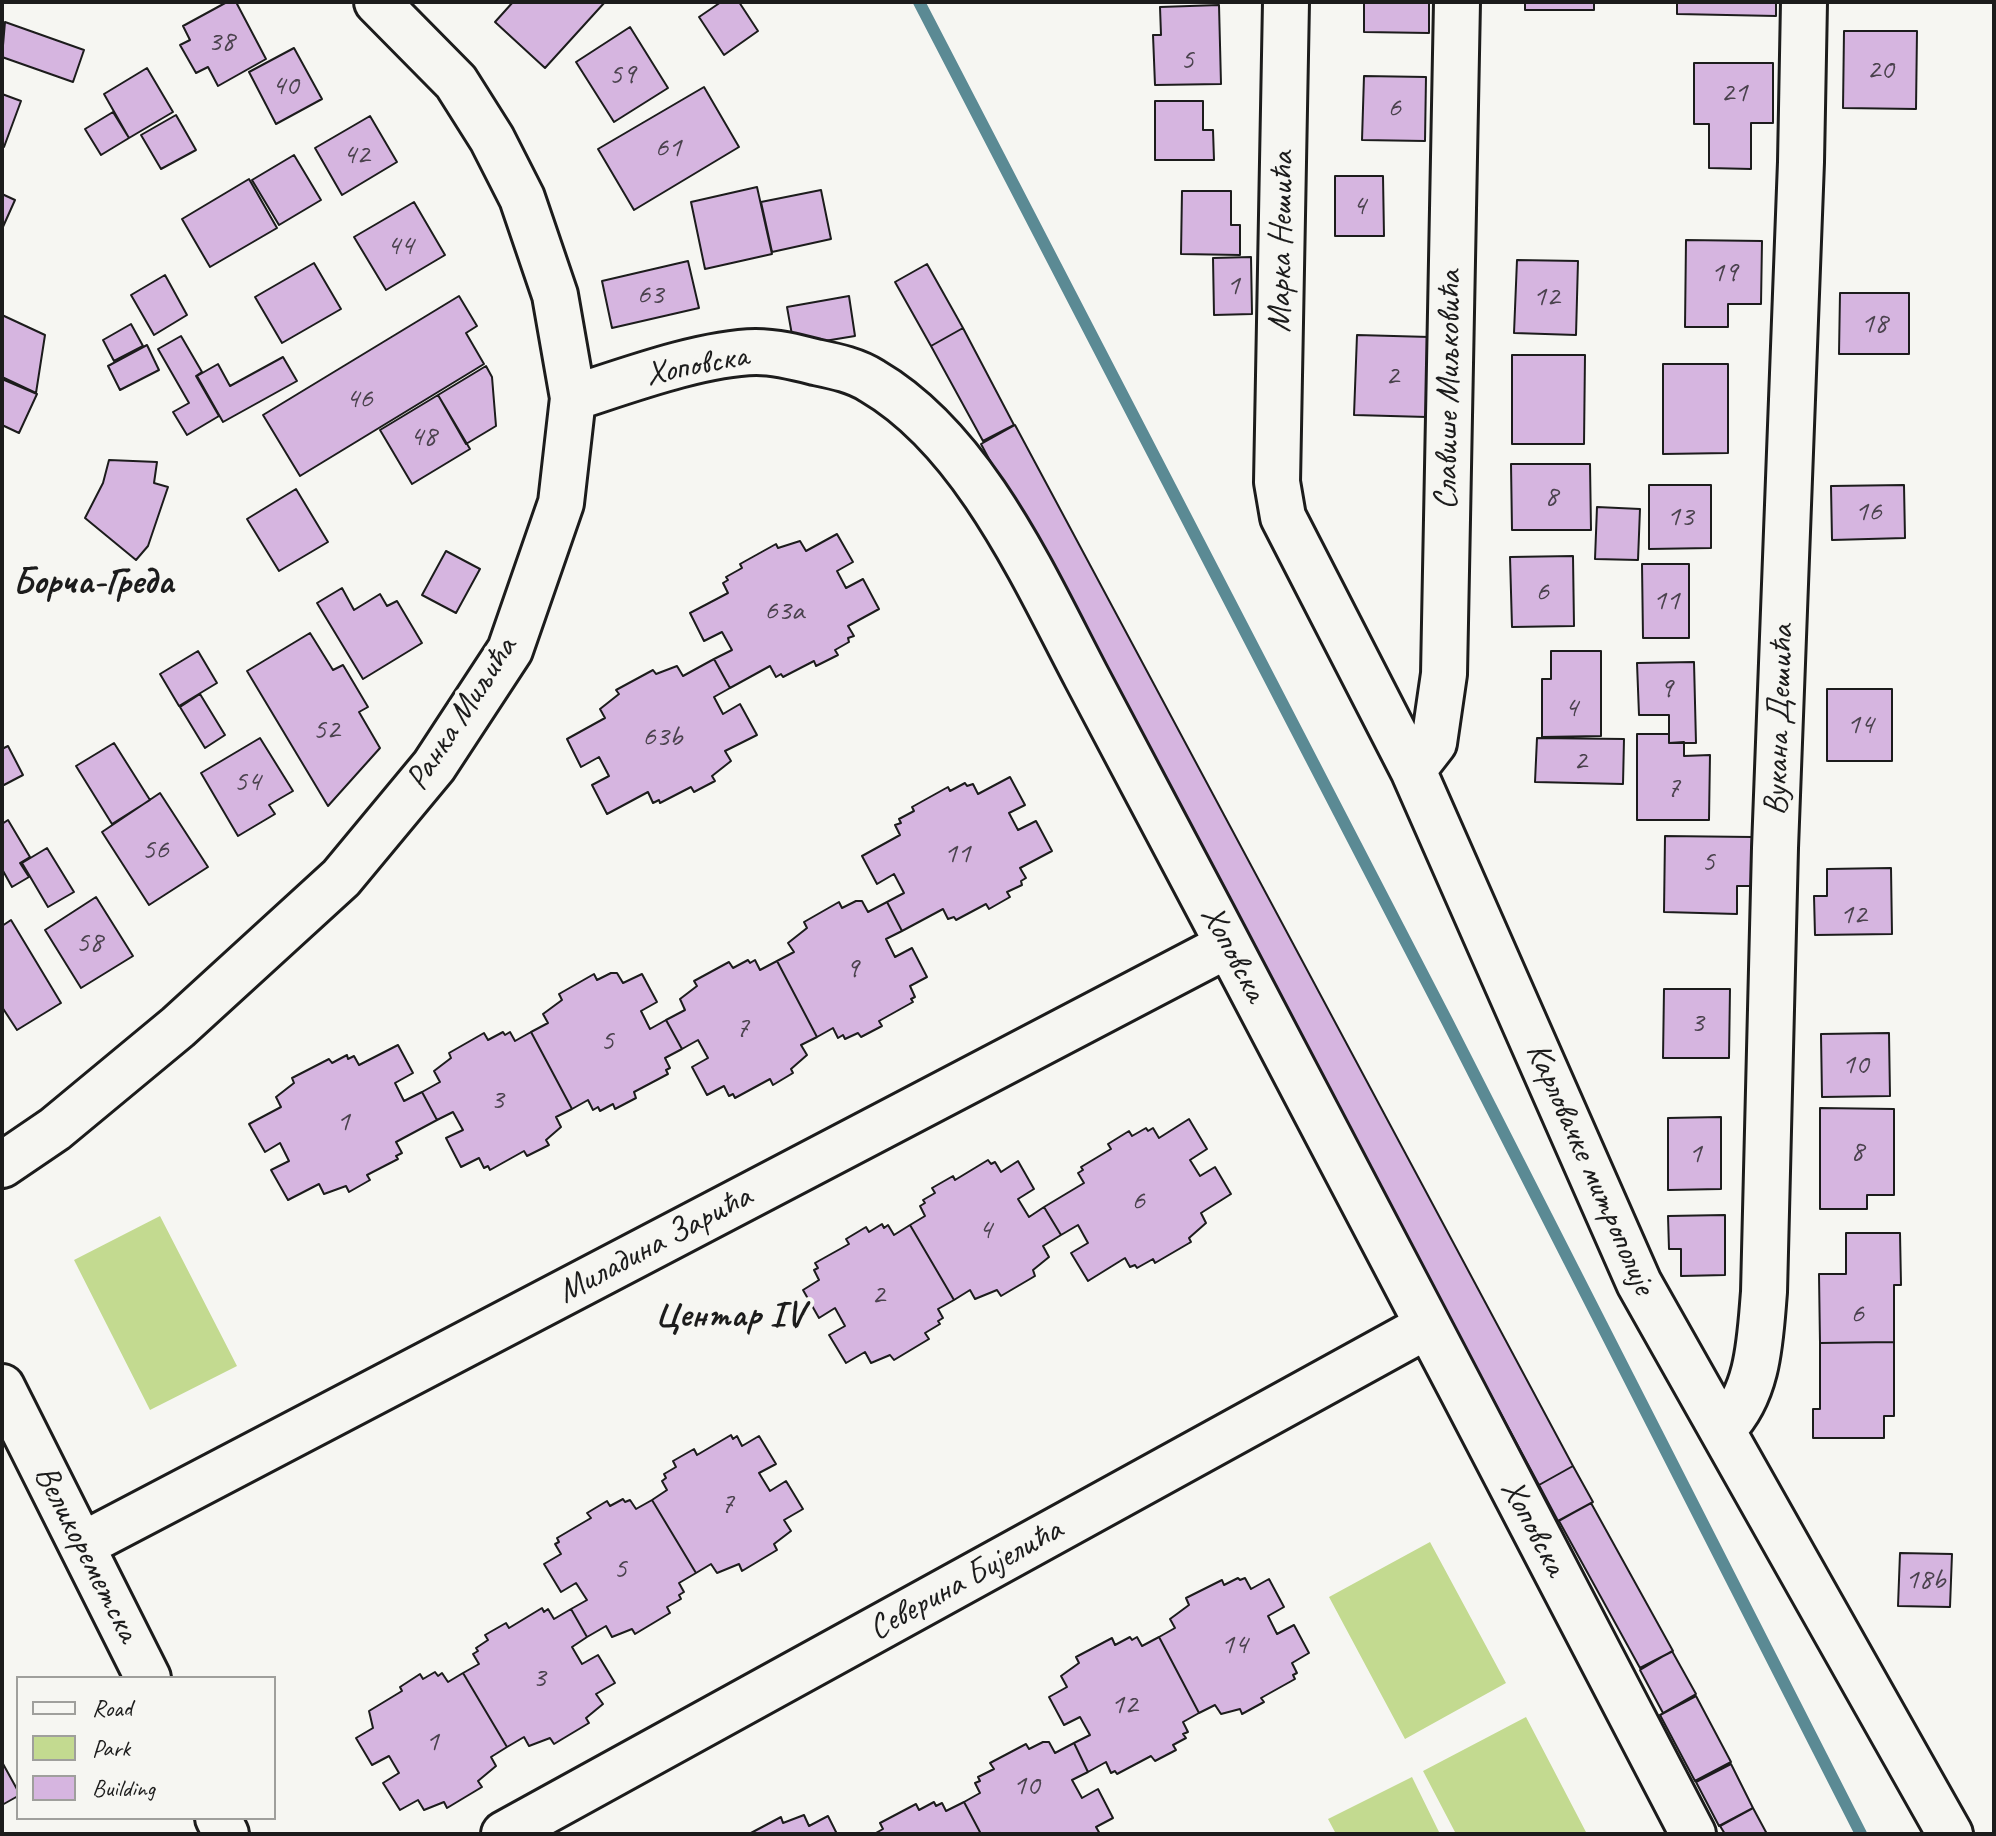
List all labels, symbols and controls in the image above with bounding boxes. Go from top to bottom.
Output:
house number: 38 [208,24,234,60]
house number: 5 [1180,42,1194,78]
house number: 20 [1867,52,1893,88]
house number: 59 [609,57,635,93]
house number: 40 [272,68,298,104]
house number: 21 [1721,75,1747,111]
house number: 6 [1387,90,1401,126]
house number: 61 [655,130,681,166]
house number: 42 [343,137,369,173]
street label: Марка Нешића [1260,151,1304,333]
house number: 4 [1352,188,1366,224]
house number: 44 [387,228,413,264]
house number: 19 [1711,255,1737,291]
house number: 1 [1226,268,1240,304]
street label: Славише Миљковића [1427,270,1471,510]
house number: 63 [637,277,663,313]
house number: 12 [1533,279,1559,315]
house number: 18 [1861,306,1887,342]
street label: Хоповска [643,336,751,396]
house number: 2 [1385,358,1399,394]
house number: 46 [346,381,372,417]
house number: 48 [410,419,436,455]
house number: 8 [1544,479,1558,515]
house number: 16 [1855,494,1881,530]
house number: 13 [1667,499,1693,535]
district label: Борча-Греда [13,560,173,606]
house number: 6 [1535,574,1549,610]
house number: 11 [1653,583,1679,619]
house number: 63a [764,593,804,629]
street label: Вукана Дешића [1756,624,1804,816]
street label: Ранка Миљића [397,630,527,798]
house number: 9 [1659,671,1673,707]
house number: 4 [1564,690,1578,726]
house number: 14 [1847,707,1873,743]
house number: 52 [313,712,339,748]
house number: 63b [642,719,682,755]
house number: 2 [1573,743,1587,779]
house number: 54 [234,764,260,800]
house number: 7 [1666,770,1680,806]
house number: 56 [142,832,168,868]
house number: 11 [944,836,970,872]
house number: 5 [1701,844,1715,880]
house number: 12 [1840,897,1866,933]
street label: Хоповска [1191,899,1275,1009]
house number: 58 [76,925,102,961]
house number: 9 [845,951,859,987]
house number: 3 [1690,1005,1704,1041]
house number: 7 [735,1010,749,1046]
house number: 5 [600,1023,614,1059]
street label: Карловачке митрополије [1516,1037,1664,1301]
house number: 10 [1842,1047,1868,1083]
house number: 3 [490,1082,504,1118]
house number: 1 [336,1104,350,1140]
house number: 8 [1850,1134,1864,1170]
house number: 1 [1688,1136,1702,1172]
street label: Миладина Зарића [551,1177,759,1313]
house number: 6 [1131,1183,1145,1219]
house number: 4 [978,1212,992,1248]
house number: 2 [871,1277,885,1313]
district label: Центар IV [655,1295,803,1339]
house number: 6 [1850,1296,1864,1332]
street label: Великореметска [24,1459,148,1649]
street label: Хоповска [1491,1473,1575,1583]
house number: 7 [720,1486,734,1522]
street label: Северина Бијелића [862,1510,1070,1650]
house number: 5 [613,1551,627,1587]
house number: 18b [1905,1562,1945,1598]
house number: 14 [1221,1627,1247,1663]
house number: 3 [532,1660,546,1696]
legend [16,1676,276,1820]
house number: 12 [1111,1687,1137,1723]
text: Road [92,1693,132,1723]
house number: 1 [425,1724,439,1760]
text: Park [92,1733,130,1763]
house number: 10 [1013,1768,1039,1804]
text: Building [92,1773,155,1803]

